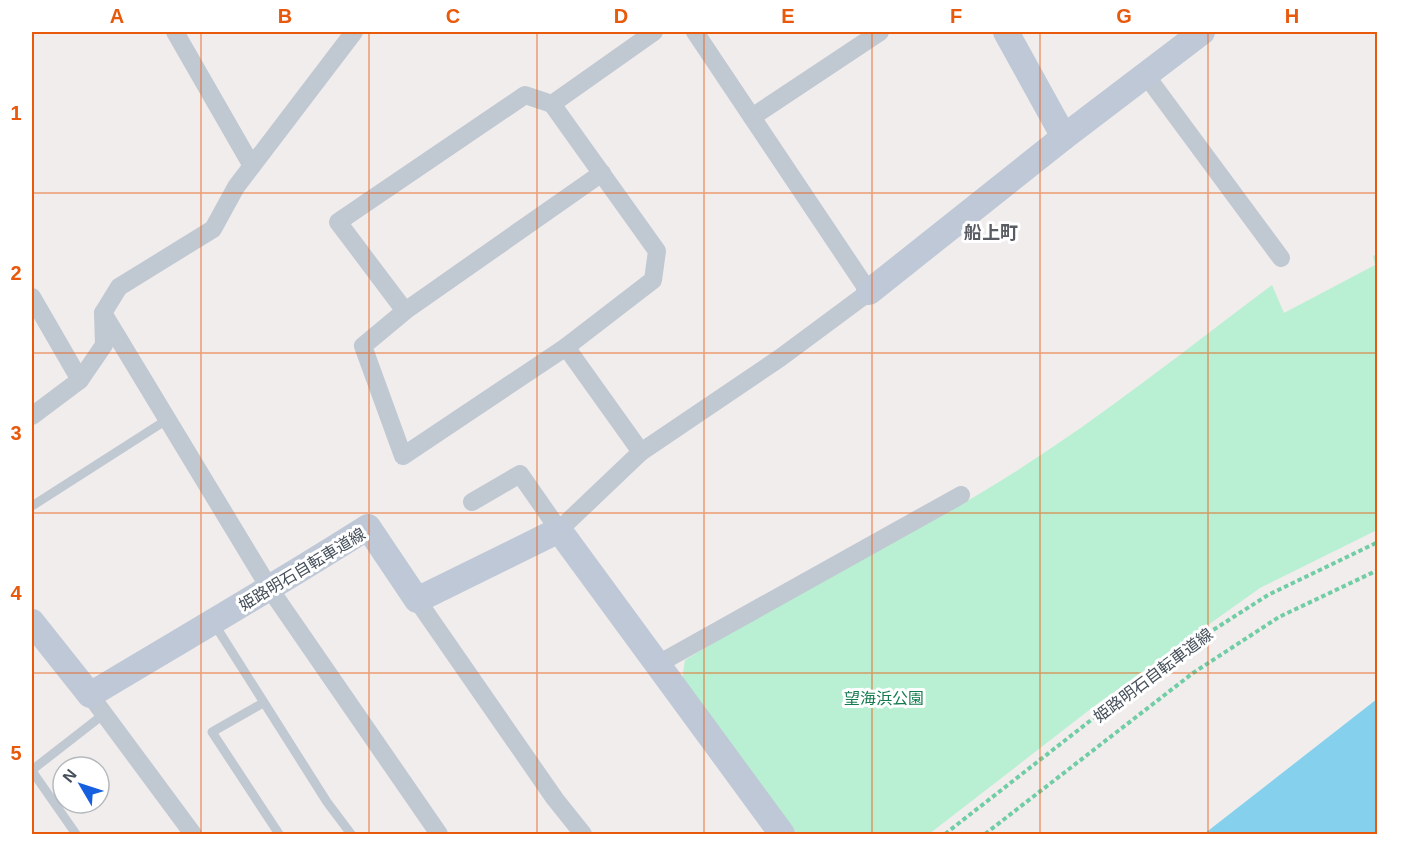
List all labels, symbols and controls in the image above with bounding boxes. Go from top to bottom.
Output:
text: A [110,5,124,27]
text: B [278,5,292,27]
text: C [446,5,460,27]
text: D [614,5,628,27]
text: E [781,5,795,27]
text: F [950,5,962,27]
text: G [1116,5,1132,27]
text: H [1285,5,1299,27]
text: 1 [10,102,22,124]
district label: 船上町 [964,223,1018,243]
text: 2 [10,262,22,284]
text: 3 [10,422,22,444]
street label: 姫路明石自転車道線 [236,525,368,614]
text: 4 [10,582,22,604]
street label: 姫路明石自転車道線 [1091,625,1216,726]
park label: 望海浜公園 [844,690,924,707]
text: 5 [10,742,22,764]
north arrow [51,755,111,815]
text: N [59,766,80,786]

